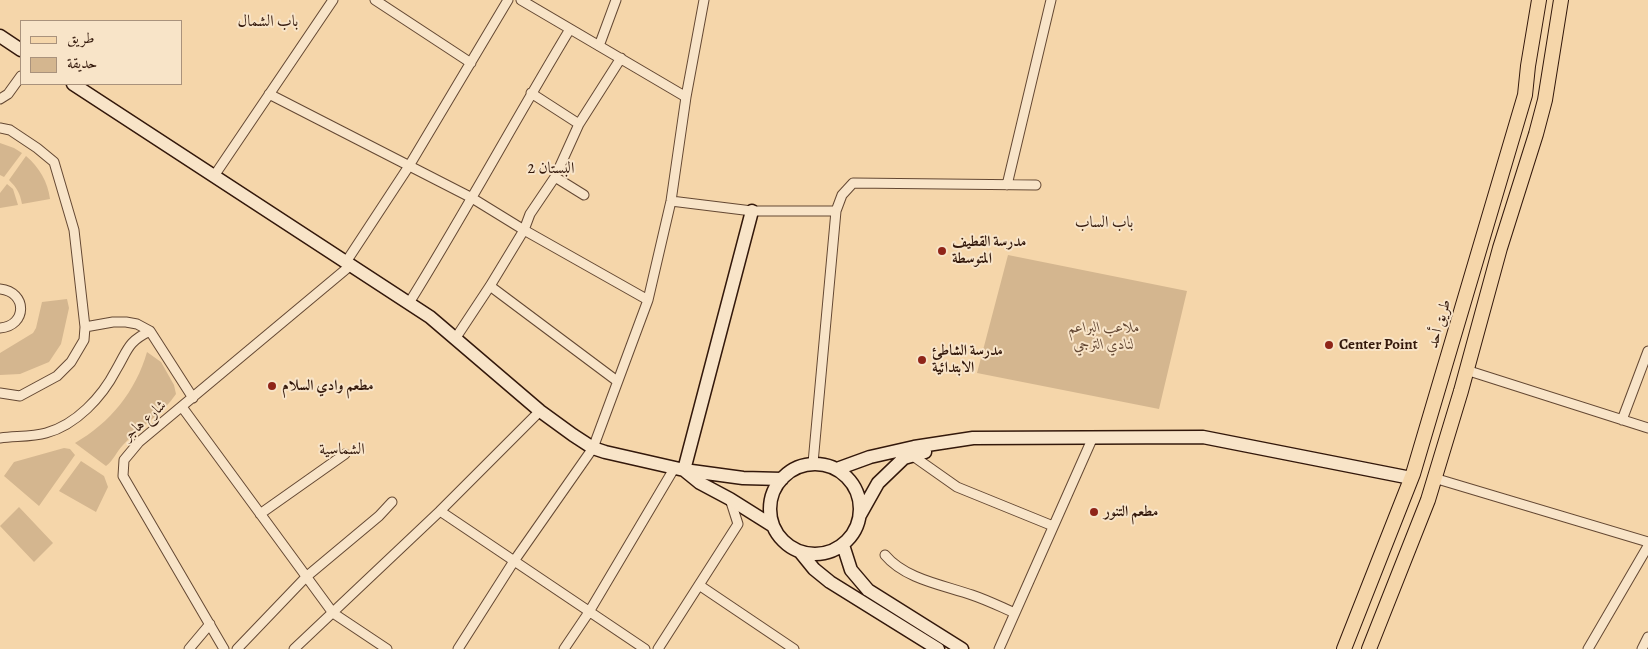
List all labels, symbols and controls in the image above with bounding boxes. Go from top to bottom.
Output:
district label: باب الشمال [238,12,298,32]
legend [20,20,182,85]
text: طريق [67,28,94,48]
text: حديقة [67,53,97,73]
district label: البستان 2 [528,159,574,179]
district label: باب الساب [1075,213,1133,233]
place label: مدرسة القطيف المتوسطة [952,233,1026,268]
marker: مدرسة القطيف المتوسطة [936,245,948,257]
street label: طريق أحد [1424,297,1456,351]
park label: ملاعب البراعم لنادي الترجي [1068,319,1140,354]
place label: Center Point [1339,336,1418,354]
marker: Center Point [1323,339,1335,351]
place label: مدرسة الشاطئ الابتدائية [932,342,1003,377]
marker: مدرسة الشاطئ الابتدائية [916,354,928,366]
place label: مطعم وادي السلام [282,377,374,395]
marker: مطعم وادي السلام [266,380,278,392]
street label: شارع هاجر [120,397,170,445]
district label: الشماسية [319,440,365,460]
place label: مطعم التنور [1104,503,1158,521]
marker: مطعم التنور [1088,506,1100,518]

